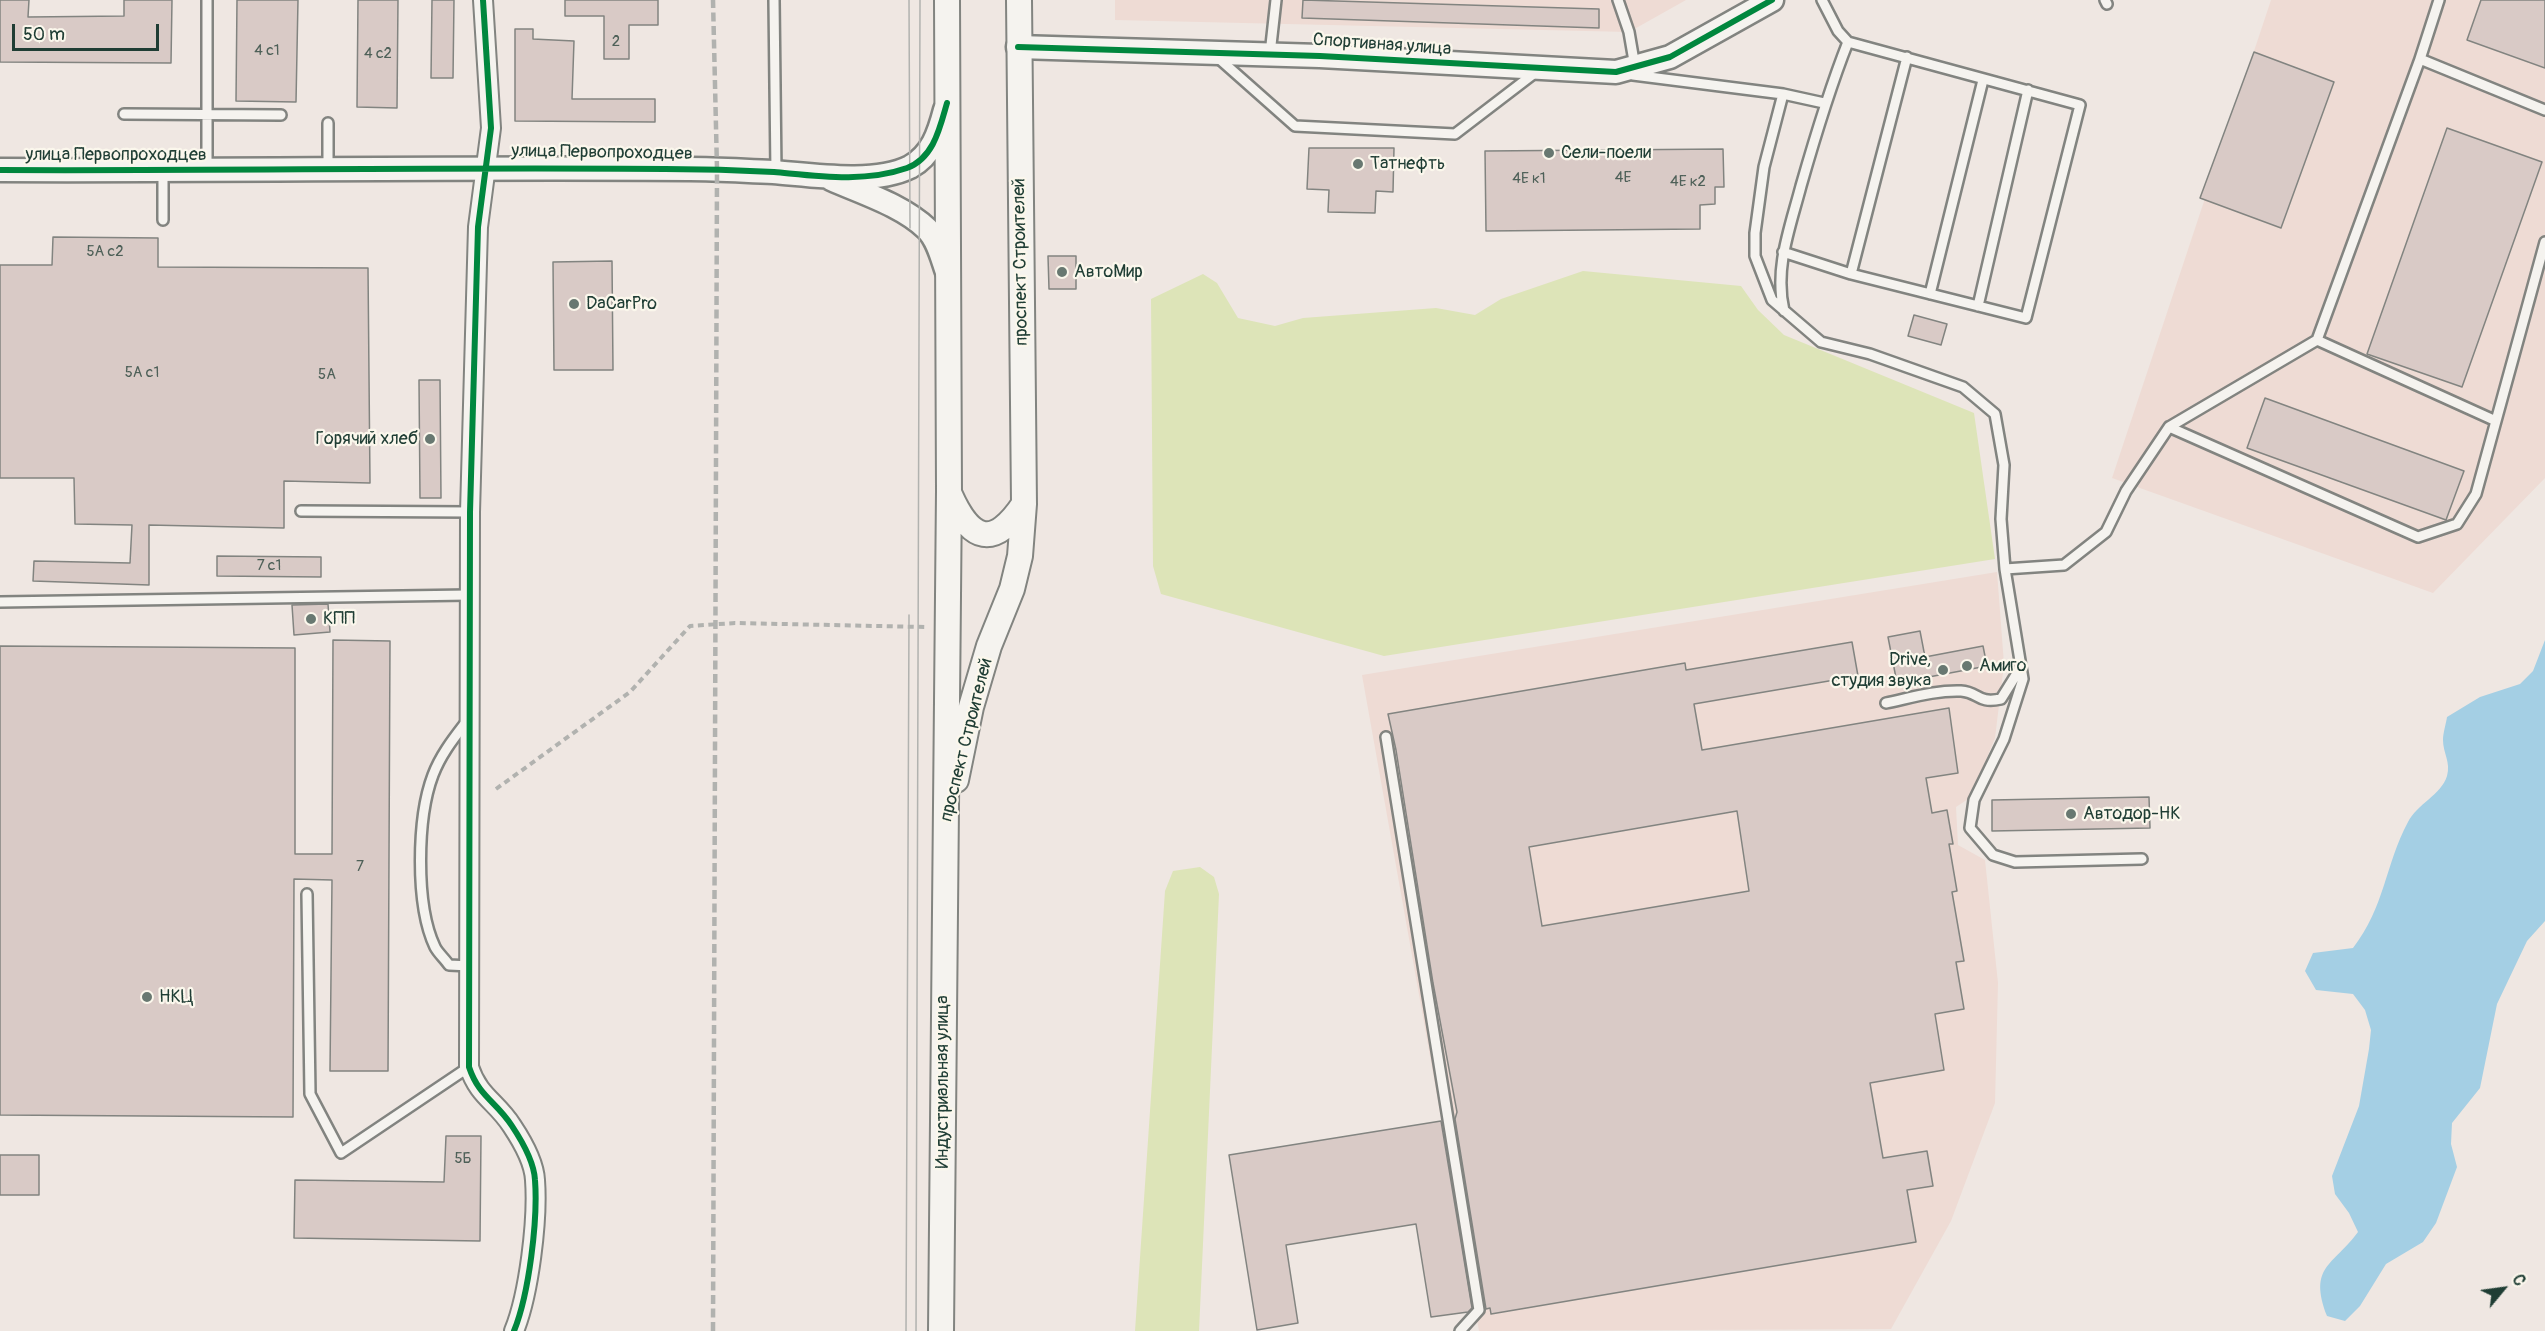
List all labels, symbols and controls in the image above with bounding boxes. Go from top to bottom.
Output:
scale bar [15,12,162,50]
text: 50 m [23,23,65,46]
street label: Спортивная улица [1312,29,1452,61]
house number: 2 [612,33,620,51]
house number: 4 с1 [254,42,280,60]
house number: 4 с2 [364,45,392,63]
street label: улица Первопроходцев [511,141,693,165]
place label: Сели-поели [1561,142,1651,164]
street label: улица Первопроходцев [25,144,207,166]
marker: Сели-поели [1542,146,1556,160]
place label: Татнефть [1370,153,1445,175]
marker: Татнефть [1351,157,1365,171]
house number: 4Е [1615,169,1631,187]
house number: 4Е к1 [1512,170,1546,188]
house number: 4Е к2 [1670,173,1706,191]
street label: проспект Строителей [1009,178,1033,346]
house number: 5А с2 [86,243,124,261]
place label: АвтоМир [1074,261,1143,283]
marker: АвтоМир [1055,265,1069,279]
place label: DaCarPro [586,293,657,315]
marker: DaCarPro [567,297,581,311]
house number: 5А с1 [125,364,159,382]
house number: 5А [318,366,336,384]
place label: Горячий хлеб [315,428,418,450]
marker: Горячий хлеб [423,432,437,446]
house number: 7 с1 [257,557,281,575]
place label: КПП [323,608,355,630]
marker: КПП [304,612,318,626]
place label: Drive, студия звука [1831,649,1931,692]
place label: Амиго [1979,655,2026,677]
street label: проспект Строителей [936,656,998,824]
marker: Амиго [1960,659,1974,673]
marker: Drive, студия звука [1936,663,1950,677]
place label: Автодор-НК [2083,803,2181,825]
marker: Автодор-НК [2064,807,2078,821]
house number: 7 [356,858,364,876]
place label: НКЦ [159,986,194,1008]
marker: НКЦ [140,990,154,1004]
street label: Индустриальная улица [932,995,954,1169]
house number: 5Б [454,1150,472,1168]
north arrow [2473,1259,2533,1319]
text: С [2508,1271,2530,1289]

